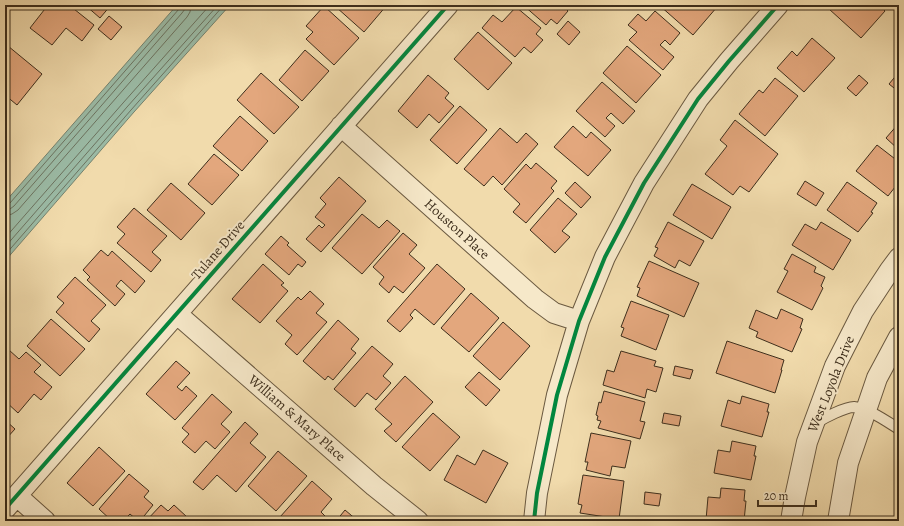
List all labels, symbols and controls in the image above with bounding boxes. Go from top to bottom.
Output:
street label: Houston Place [420,194,494,264]
street label: Tulane Drive [187,216,249,284]
street label: West Loyola Drive [803,333,859,436]
street label: William & Mary Place [244,370,350,466]
scale bar [758,482,816,508]
text: 20 m [764,488,788,504]

